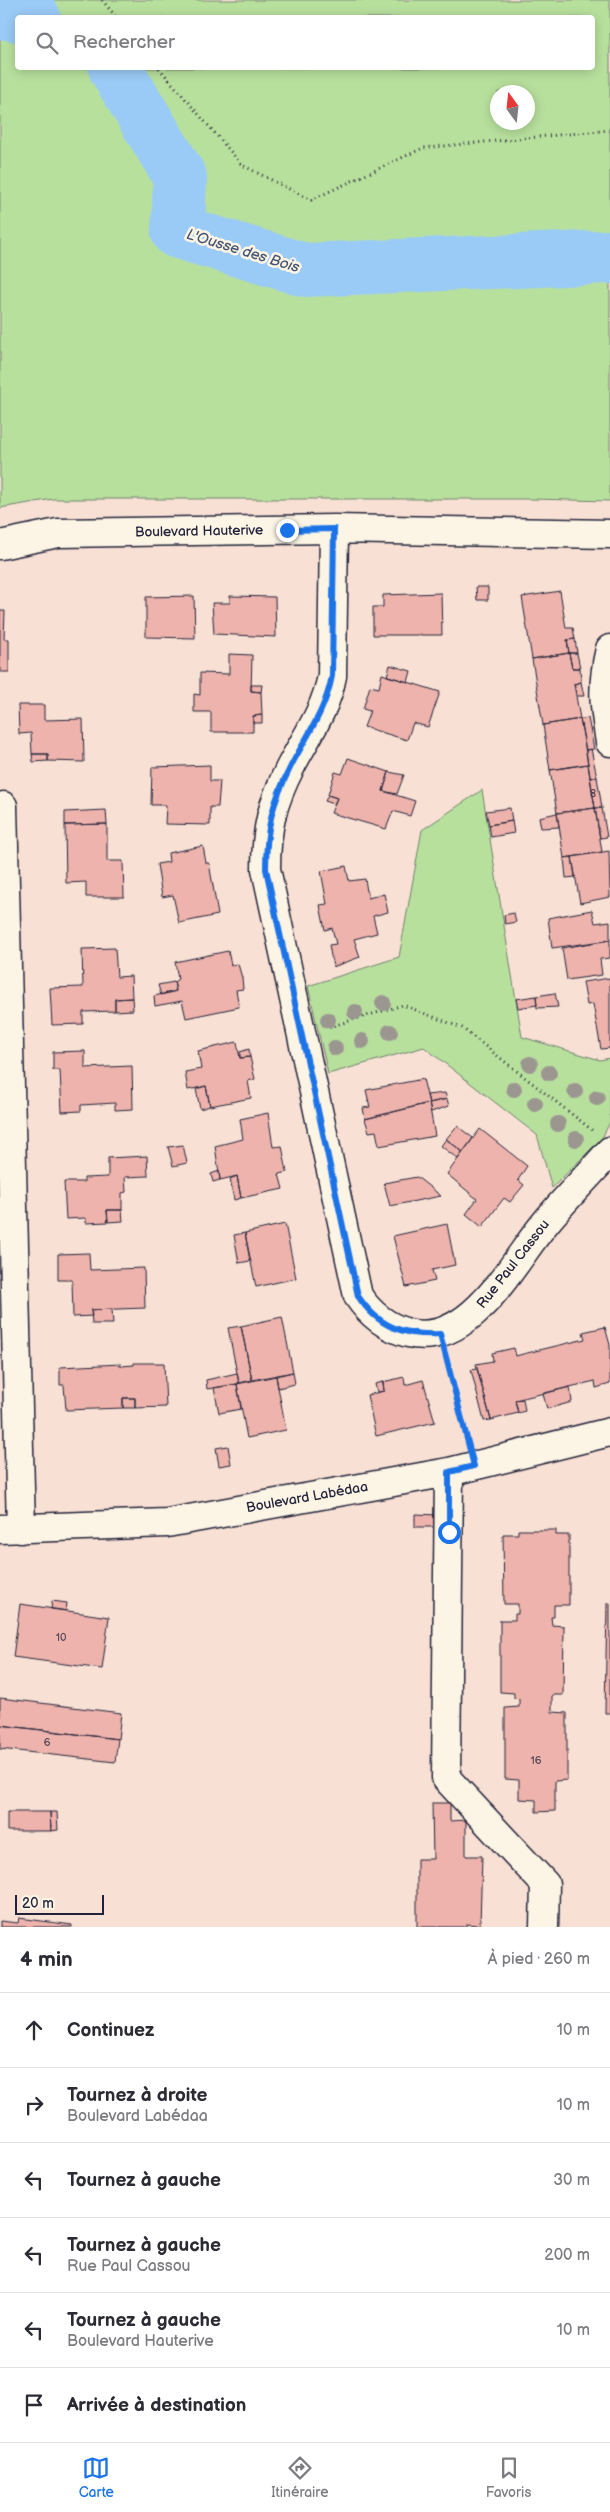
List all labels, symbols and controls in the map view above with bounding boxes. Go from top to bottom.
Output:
search box [15,15,595,70]
icon: search [33,29,61,57]
text: Rechercher [73,31,175,54]
north arrow [490,85,535,130]
water label: L'Ousse des Bois [184,225,302,277]
route end [276,519,299,542]
street label: Boulevard Hauterive [135,521,263,541]
house number: 8 [590,787,596,800]
street label: Rue Paul Cassou [473,1216,553,1312]
street label: Boulevard Labédaa [245,1478,369,1516]
route start [438,1521,461,1544]
house number: 10 [56,1631,67,1644]
house number: 6 [44,1736,51,1749]
house number: 16 [531,1754,542,1767]
scale bar [15,1892,104,1915]
text: 20 m [22,1895,54,1912]
text: 4 min [20,1947,73,1972]
text: À pied · 260 m [488,1950,590,1969]
icon: ahead [20,2016,48,2044]
text: Continuez [67,2019,154,2042]
text: 10 m [557,2021,590,2040]
text: Tournez à droite [67,2084,208,2107]
icon: right [20,2091,48,2119]
text: 10 m [557,2096,590,2115]
text: Boulevard Labédaa [67,2107,208,2126]
icon: left [20,2166,48,2194]
text: Tournez à gauche [67,2169,221,2192]
text: 30 m [553,2171,590,2190]
text: Tournez à gauche [67,2234,221,2257]
icon: left [20,2241,48,2269]
text: 200 m [544,2246,590,2265]
text: Rue Paul Cassou [67,2257,191,2276]
text: Tournez à gauche [67,2309,221,2332]
icon: left [20,2316,48,2344]
text: 10 m [557,2321,590,2340]
text: Boulevard Hauterive [67,2332,214,2351]
icon: arrive [20,2391,48,2419]
text: Arrivée à destination [67,2394,246,2417]
tab: Carte [79,2454,114,2501]
tab: Itinéraire [271,2454,328,2501]
tab: Favoris [486,2454,531,2501]

